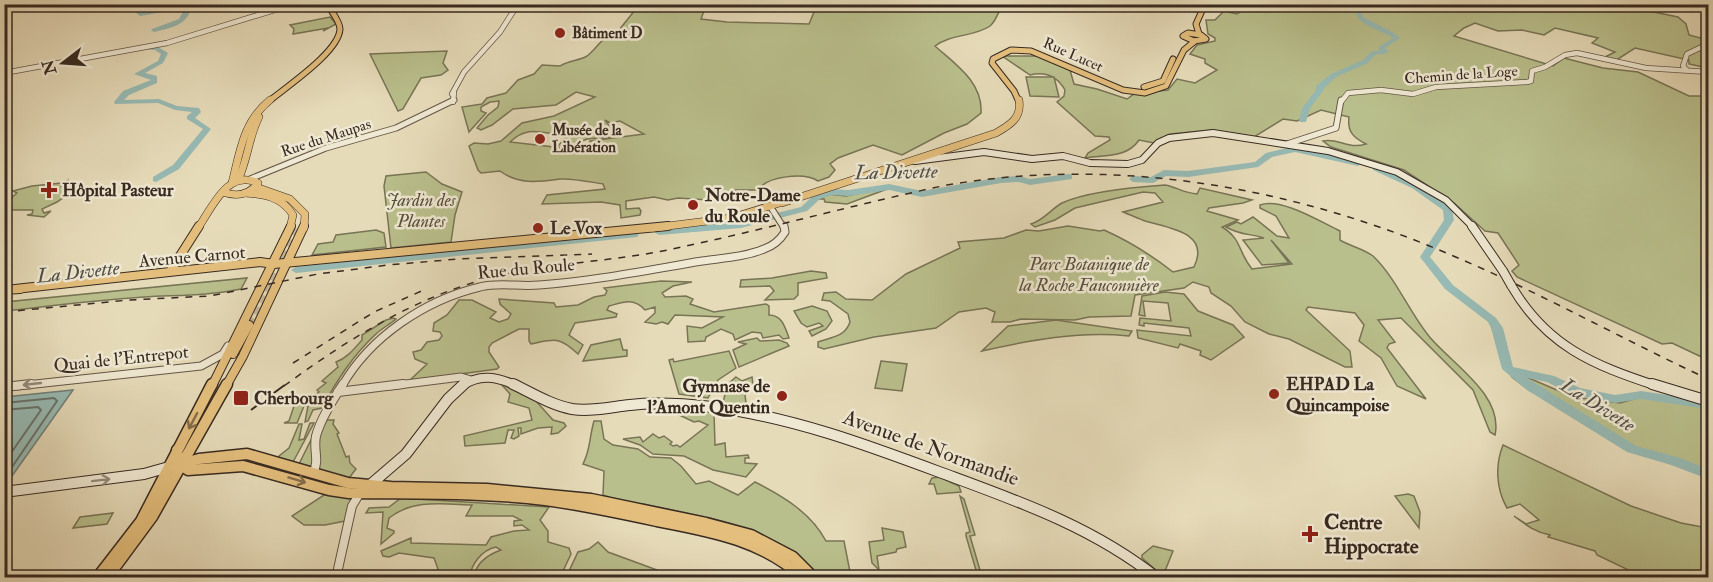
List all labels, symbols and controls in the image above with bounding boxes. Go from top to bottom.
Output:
place label: Bâtiment D [572,24,643,43]
marker: Bâtiment D [553,26,567,40]
north arrow [33,33,93,93]
street label: Rue Lucet [1040,33,1106,77]
text: N [38,57,62,78]
street label: Chemin de la Loge [1404,62,1518,88]
street label: Rue du Maupas [279,115,374,162]
place label: Musée de la Libération [551,121,623,157]
marker: Musée de la Libération [533,132,547,146]
water label: La Divette [853,159,938,185]
place label: Hôpital Pasteur [62,179,174,202]
marker: Hôpital Pasteur [40,181,58,199]
place label: Notre-Dame du Roule [704,184,801,228]
park label: Jardin des Plantes [387,189,457,233]
marker: Notre-Dame du Roule [686,198,700,212]
place label: Le Vox [550,217,603,240]
marker: Le Vox [531,221,545,235]
street label: Avenue Carnot [137,241,246,273]
street label: Rue du Roule [476,253,576,285]
park label: Parc Botanique de la Roche Fauconnière [1018,253,1160,297]
water label: La Divette [34,255,121,289]
street label: Quai de l'Entrepot [52,340,190,378]
water label: La Divette [1555,372,1640,438]
place label: EHPAD La Quincampoise [1286,373,1390,417]
place label: Gymnase de l'Amont Quentin [647,375,771,419]
one-way arrow [23,379,43,390]
place label: Cherbourg [254,387,334,410]
marker: EHPAD La Quincampoise [1267,387,1281,401]
marker: Cherbourg [232,389,250,407]
marker: Gymnase de l'Amont Quentin [775,389,789,403]
street label: Avenue de Normandie [838,403,1023,492]
one-way arrow [187,412,198,430]
one-way arrow [90,474,110,485]
one-way arrow [287,476,306,487]
place label: Centre Hippocrate [1324,509,1419,560]
marker: Centre Hippocrate [1301,525,1319,543]

